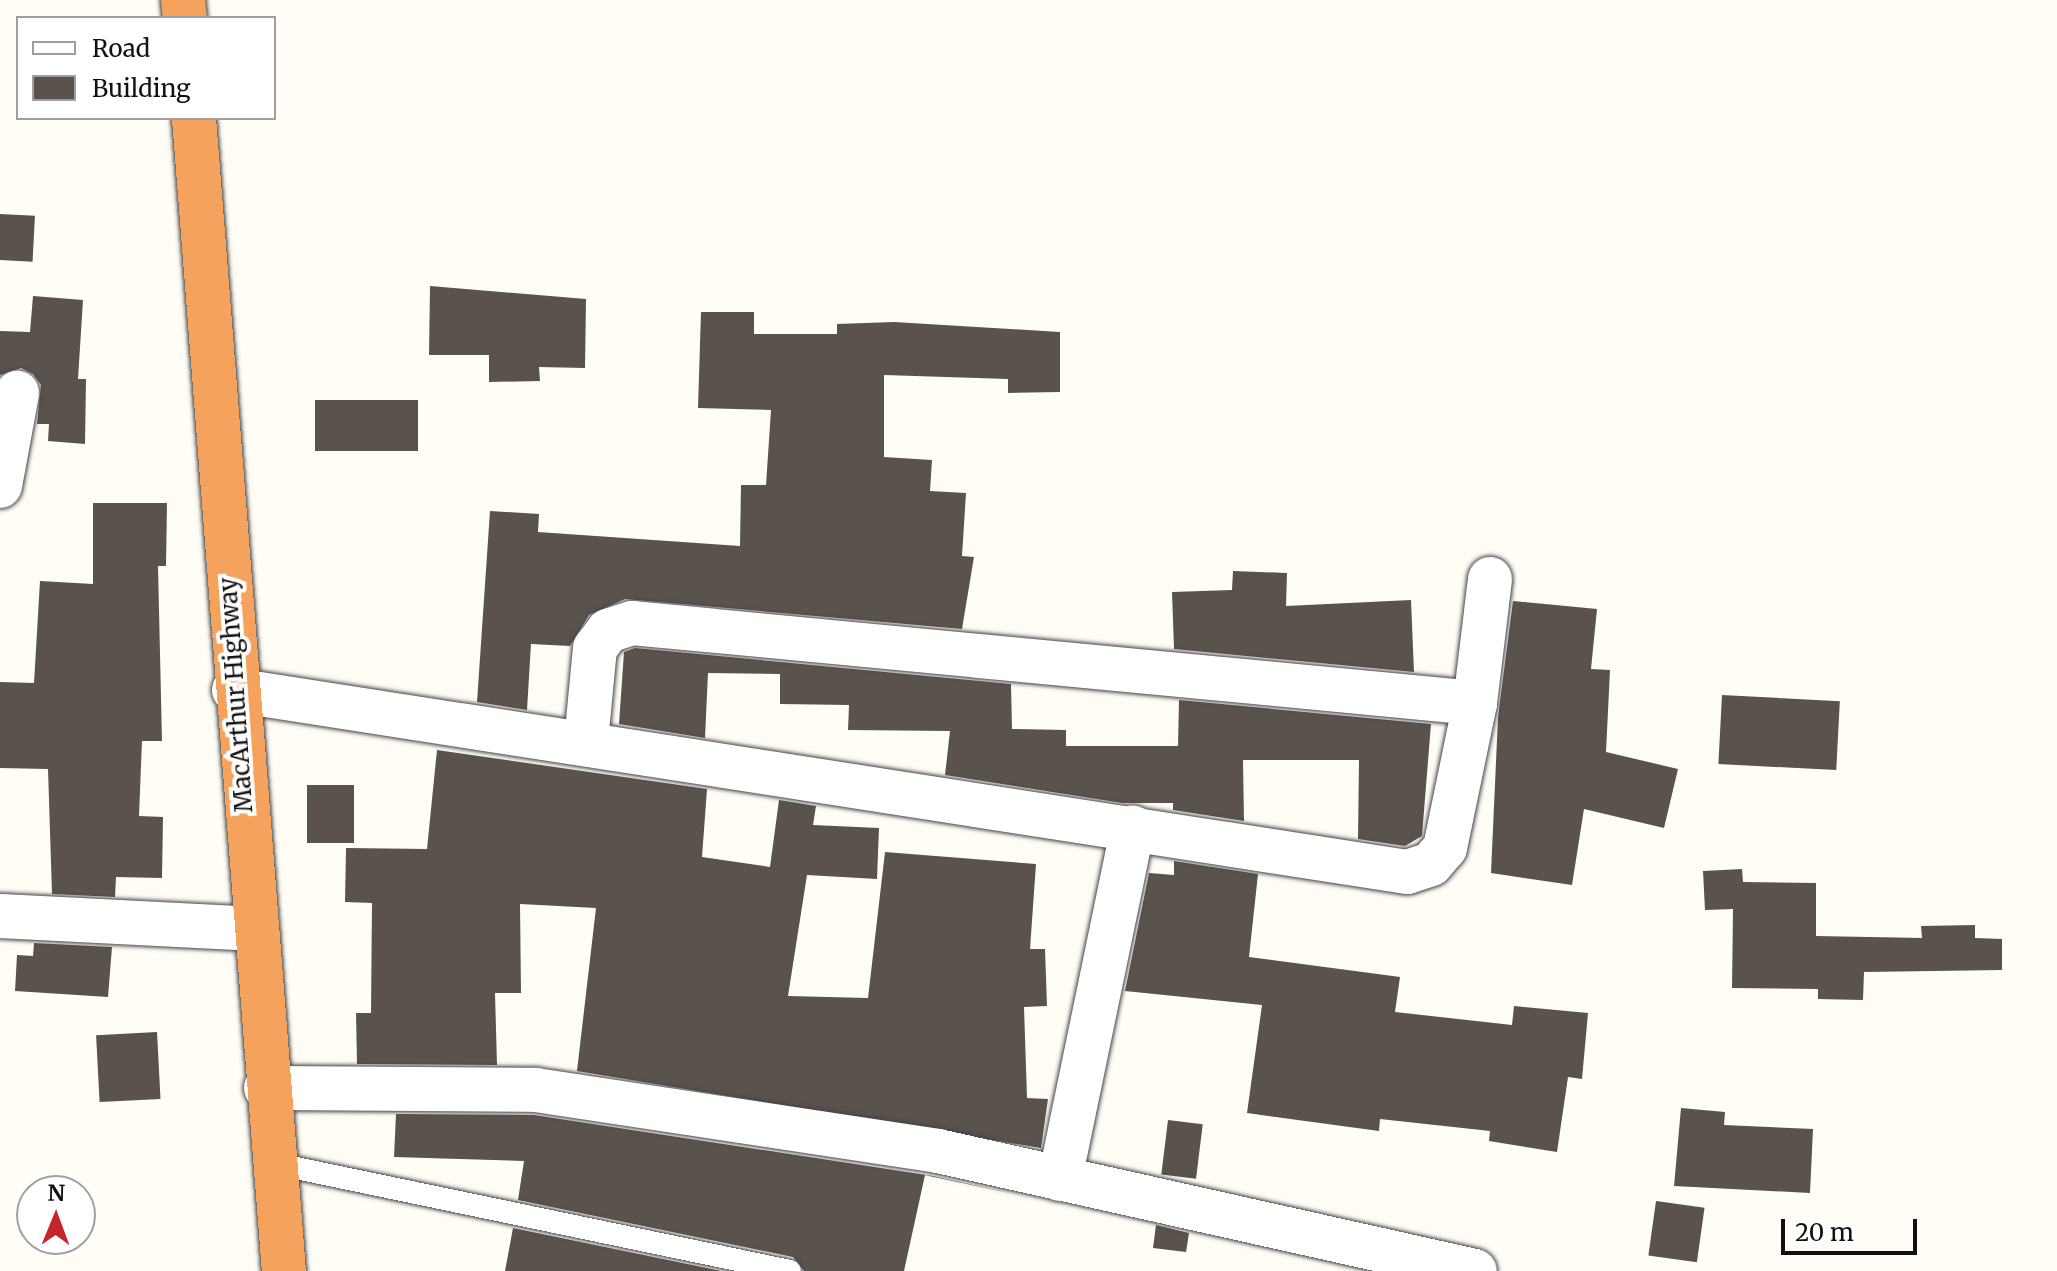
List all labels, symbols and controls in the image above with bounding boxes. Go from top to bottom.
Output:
legend [16,16,276,120]
text: Road [92,33,150,64]
text: Building [92,73,191,104]
street label: MacArthur Highway [213,577,259,813]
north arrow [16,1175,96,1255]
text: N [47,1179,65,1207]
scale bar [1785,1203,1921,1253]
text: 20 m [1795,1217,1854,1248]

